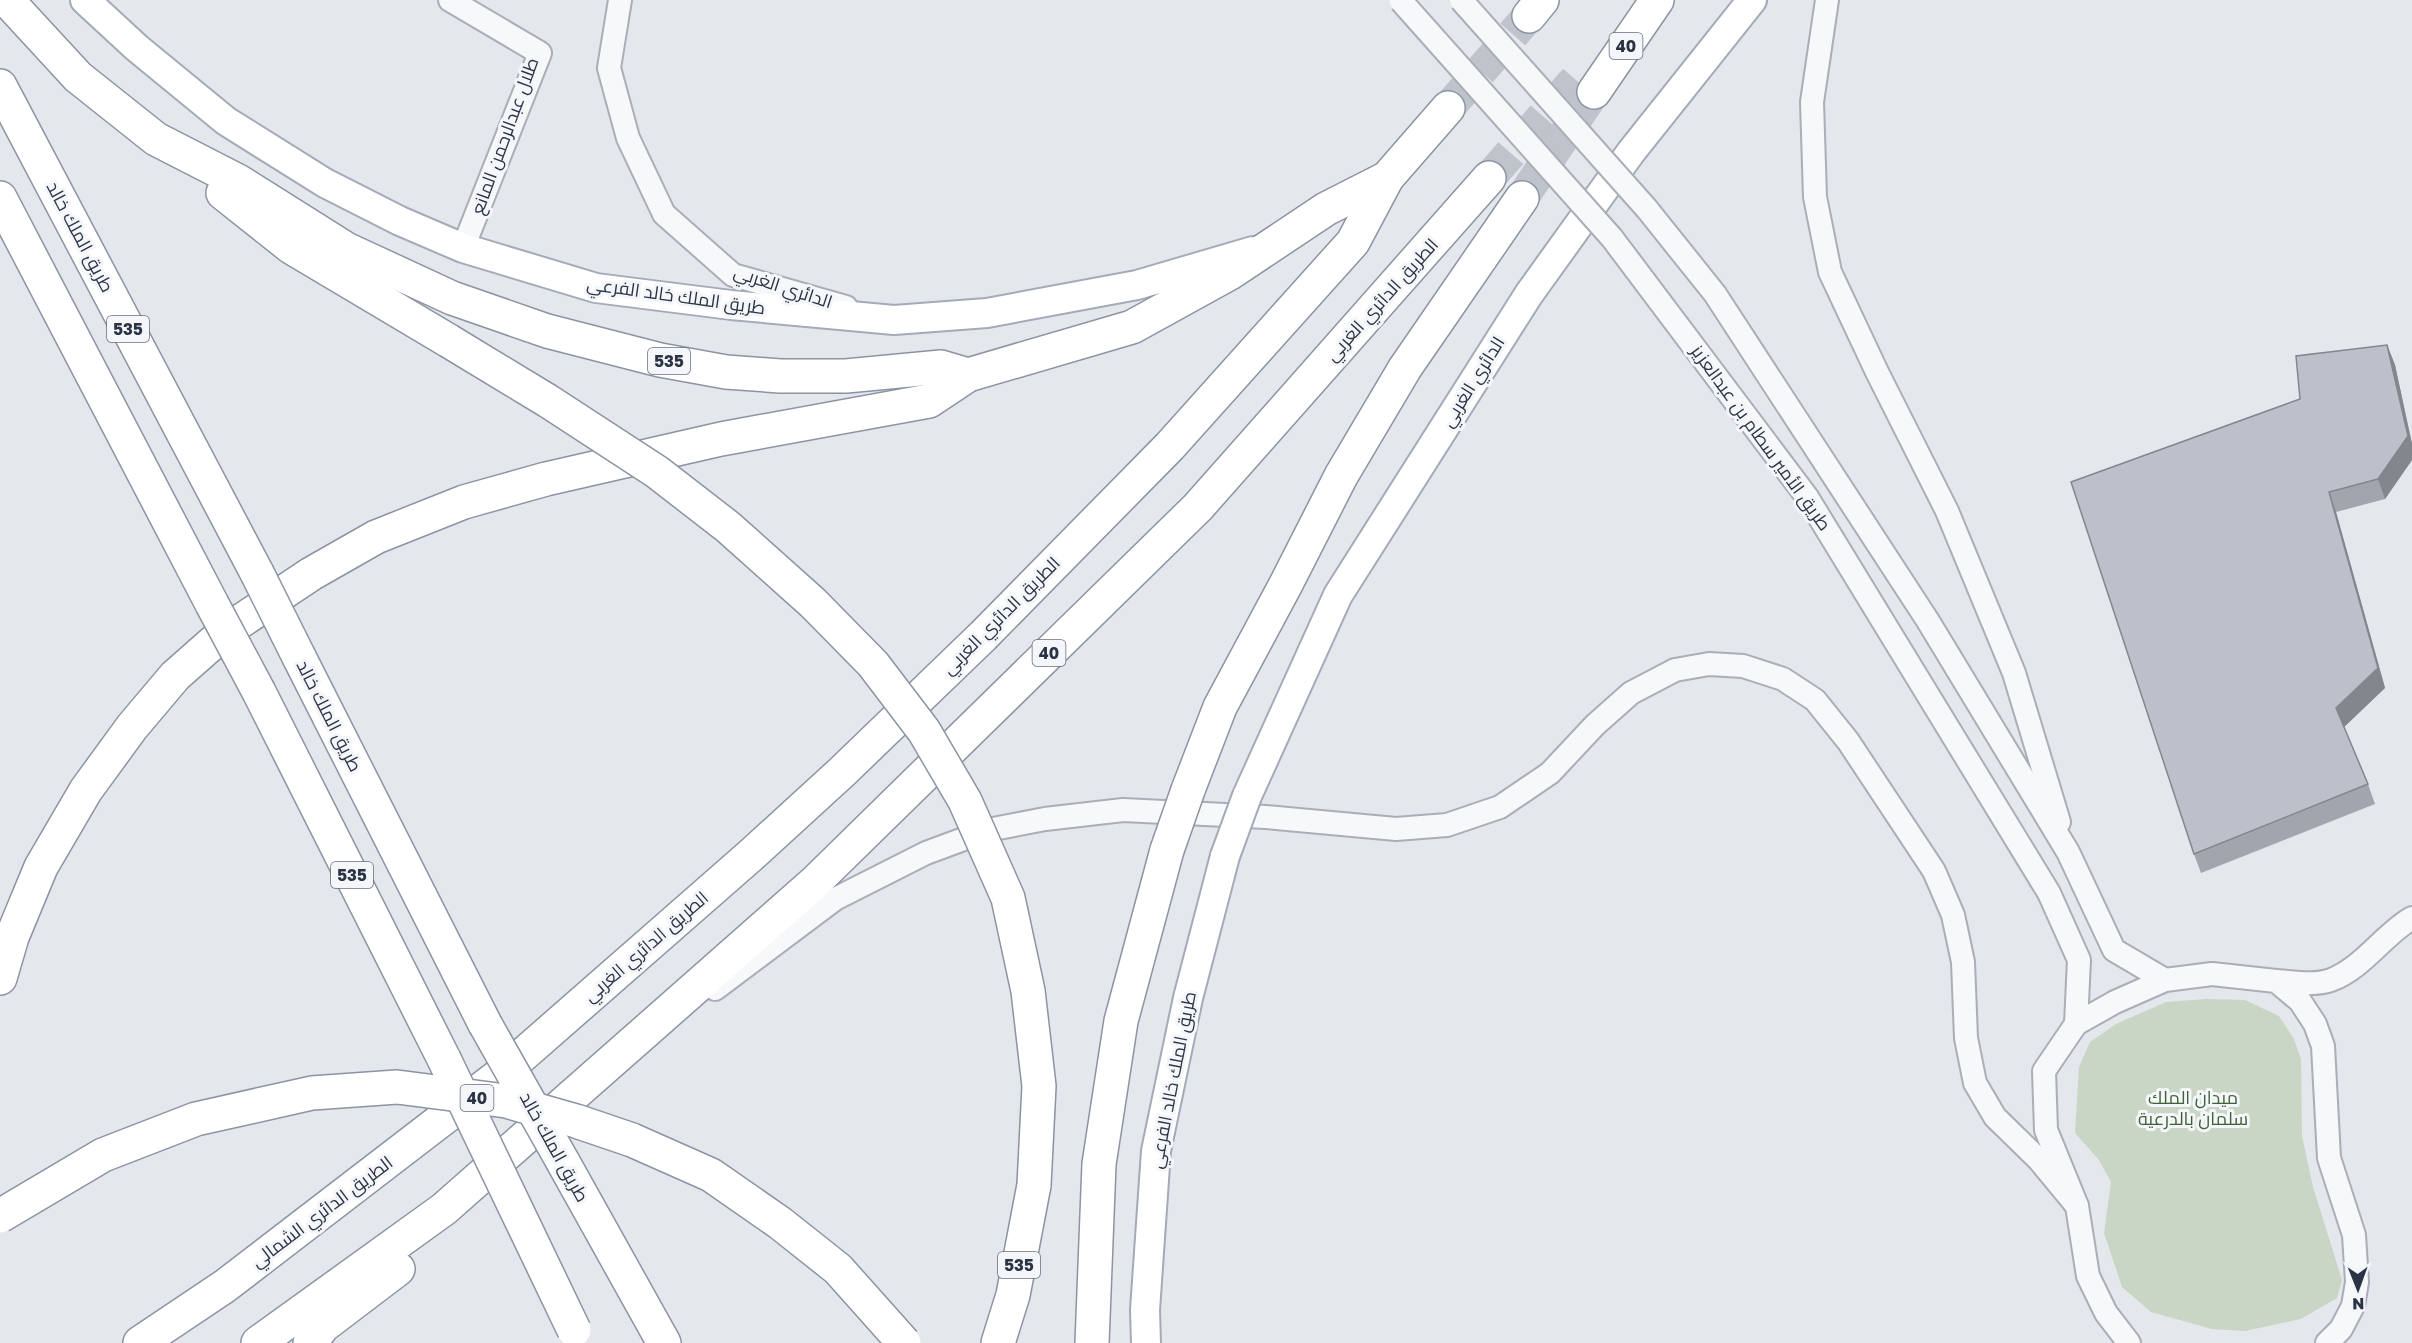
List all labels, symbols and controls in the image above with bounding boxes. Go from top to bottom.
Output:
road number: 40 [1610,33,1642,59]
street label: طلال عبدالرحمن المانع [465,54,545,218]
street label: طريق الملك خالد [41,177,119,297]
street label: الطريق الدائري الغربي [1320,233,1445,368]
street label: الدائري الغربي [730,260,835,316]
street label: طريق الملك خالد الفرعي [585,272,767,322]
road number: 535 [107,316,149,342]
street label: الدائري الغربي [1436,332,1512,433]
street label: طريق الأمير سطام بن عبدالعزيز [1685,340,1837,536]
road number: 535 [648,348,690,374]
street label: الطريق الدائري الغربي [937,552,1067,682]
road number: 40 [1032,640,1066,666]
street label: طريق الملك خالد [291,656,367,776]
road number: 535 [331,862,373,888]
street label: الطريق الدائري الغربي [579,886,715,1009]
street label: طريق الملك خالد الفرعي [1144,989,1204,1171]
road number: 40 [460,1085,494,1111]
park label: ميدان الملك سلمان بالدرعية [2138,1086,2248,1130]
street label: طريق الملك خالد [514,1088,594,1206]
street label: الطريق الدائري الشمالي [246,1151,399,1275]
road number: 535 [998,1252,1040,1278]
north arrow [2328,1259,2388,1319]
text: N [2352,1294,2365,1314]

